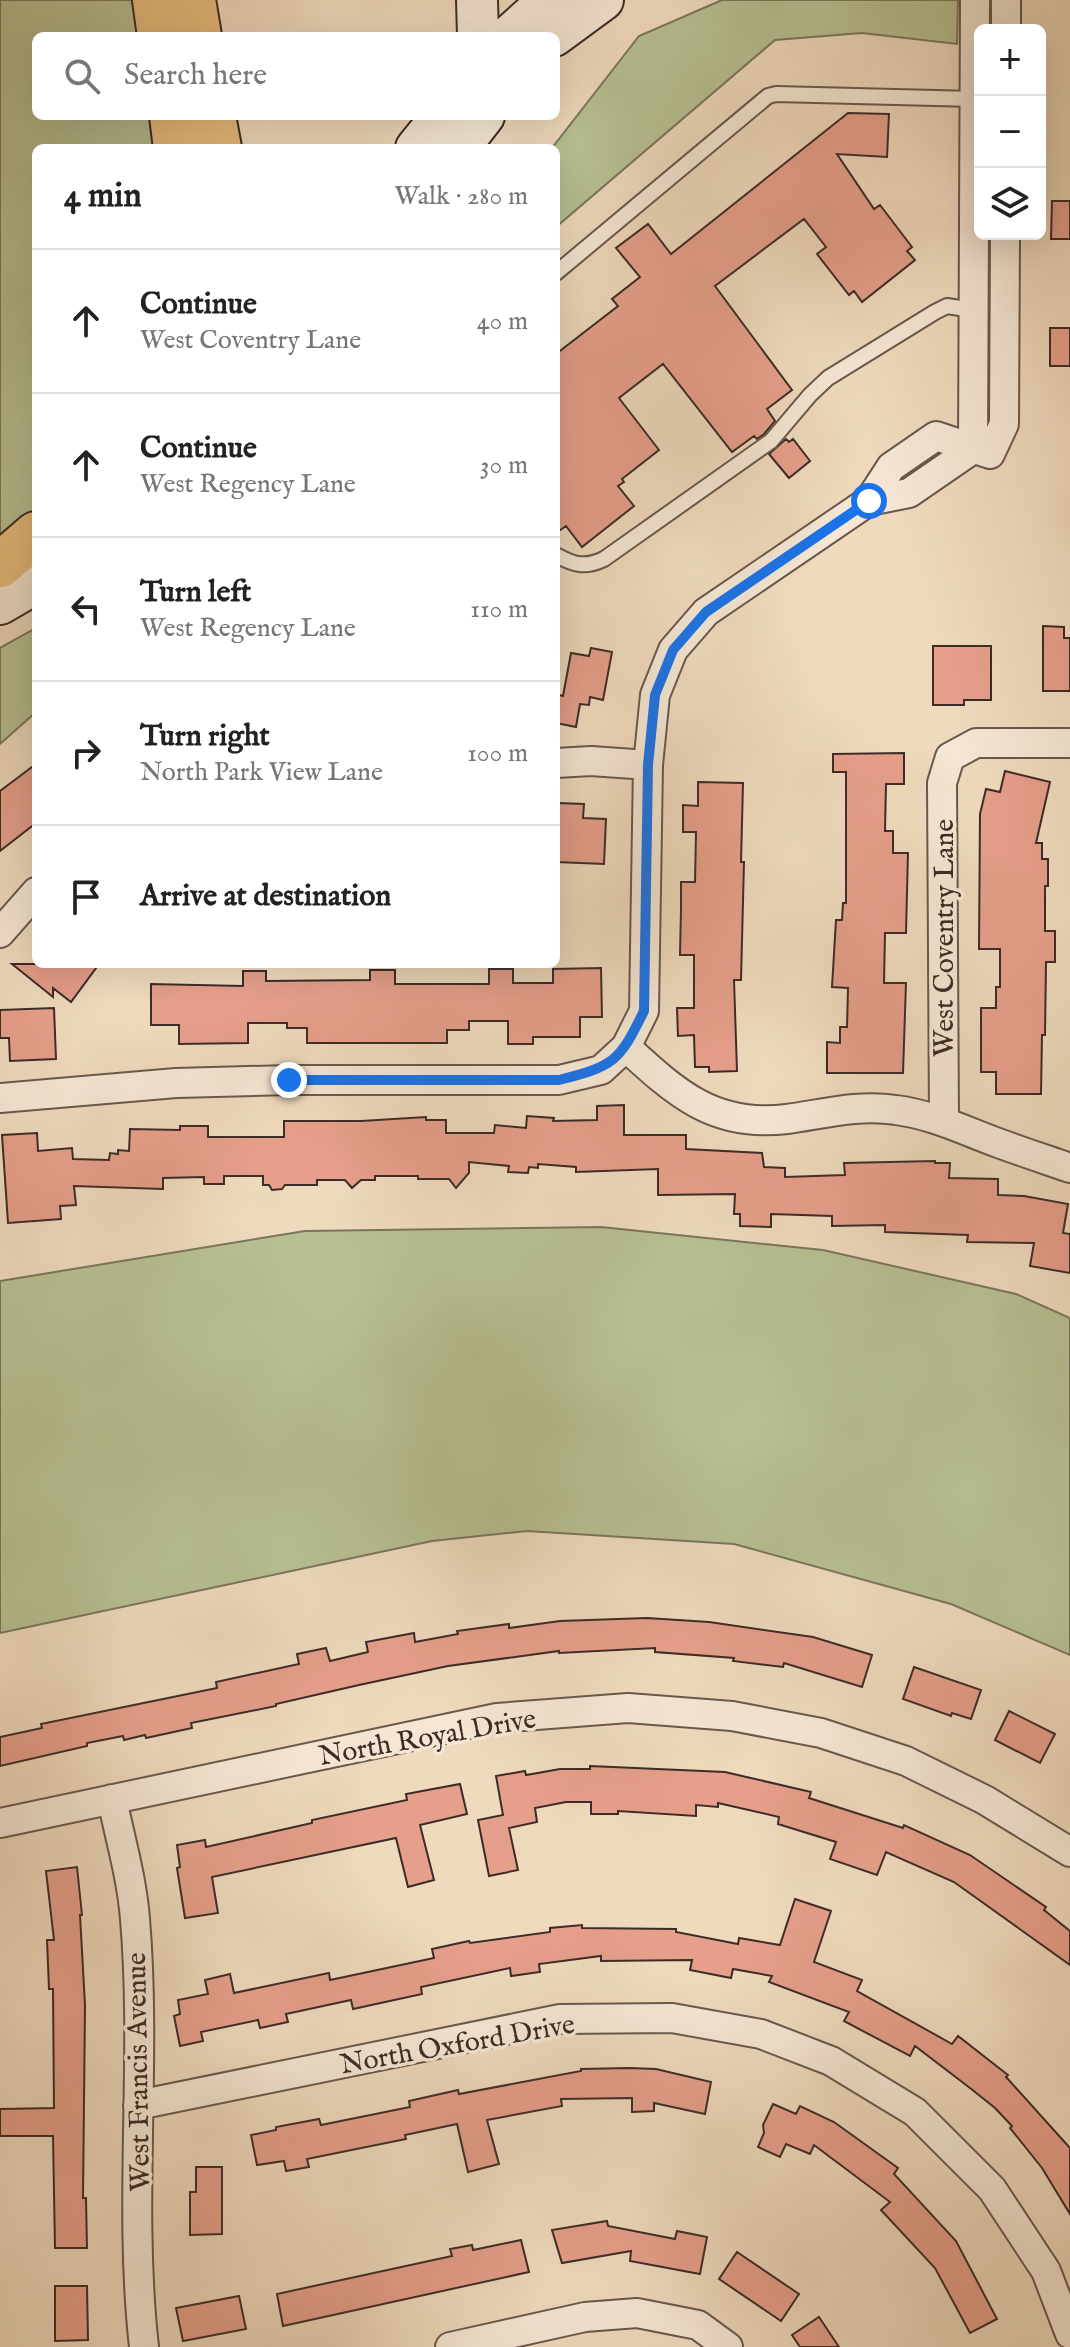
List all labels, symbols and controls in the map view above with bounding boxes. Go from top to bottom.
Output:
map controls [974,24,1046,240]
button: + [974,24,1046,96]
search box [32,32,560,120]
icon: search [60,54,104,98]
text: Search here [124,57,267,95]
button: − [974,96,1046,168]
button: layers [974,168,1046,240]
text: 4 min [64,175,142,218]
text: Walk · 280 m [395,180,528,213]
text: Continue [140,286,257,324]
icon: ahead [64,299,108,343]
text: 40 m [477,305,528,338]
text: West Coventry Lane [140,324,361,357]
text: Continue [140,430,257,468]
icon: ahead [64,443,108,487]
text: 30 m [480,449,528,482]
text: West Regency Lane [140,468,356,501]
route start [851,483,887,519]
text: Turn left [140,574,251,612]
icon: left [64,587,108,631]
text: 110 m [470,593,528,626]
text: West Regency Lane [140,612,356,645]
text: Turn right [140,718,270,756]
icon: right [64,731,108,775]
text: 100 m [467,737,528,770]
text: North Park View Lane [140,756,383,789]
street label: West Coventry Lane [928,819,963,1057]
icon: arrive [64,875,108,919]
text: Arrive at destination [140,878,391,916]
route end [271,1062,307,1098]
street label: North Royal Drive [316,1702,539,1775]
street label: West Francis Avenue [120,1952,159,2192]
street label: North Oxford Drive [337,2008,578,2083]

